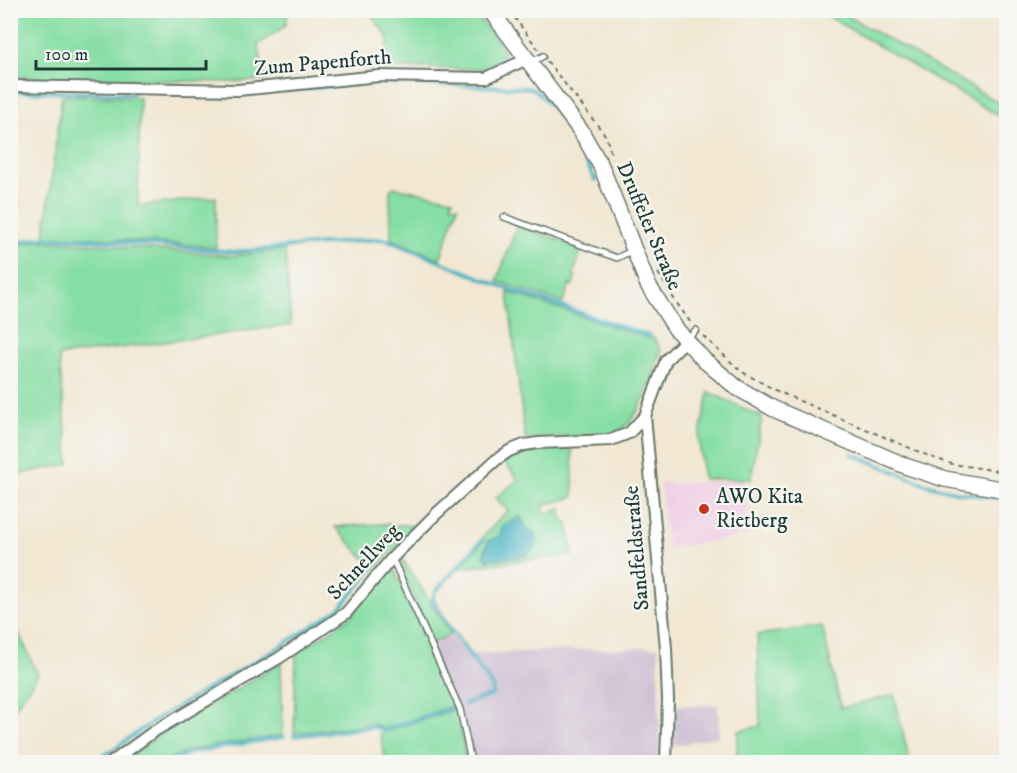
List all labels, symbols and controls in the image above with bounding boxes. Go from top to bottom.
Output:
scale bar [36,33,206,71]
text: 100 m [45,44,88,66]
street label: Zum Papenforth [253,44,393,82]
street label: Druffeler Straße [610,158,688,294]
street label: Sandfeldstraße [619,484,655,612]
place label: AWO Kita Rietberg [716,484,803,534]
marker: AWO Kita Rietberg [697,502,711,516]
street label: Schnellweg [322,518,407,606]

